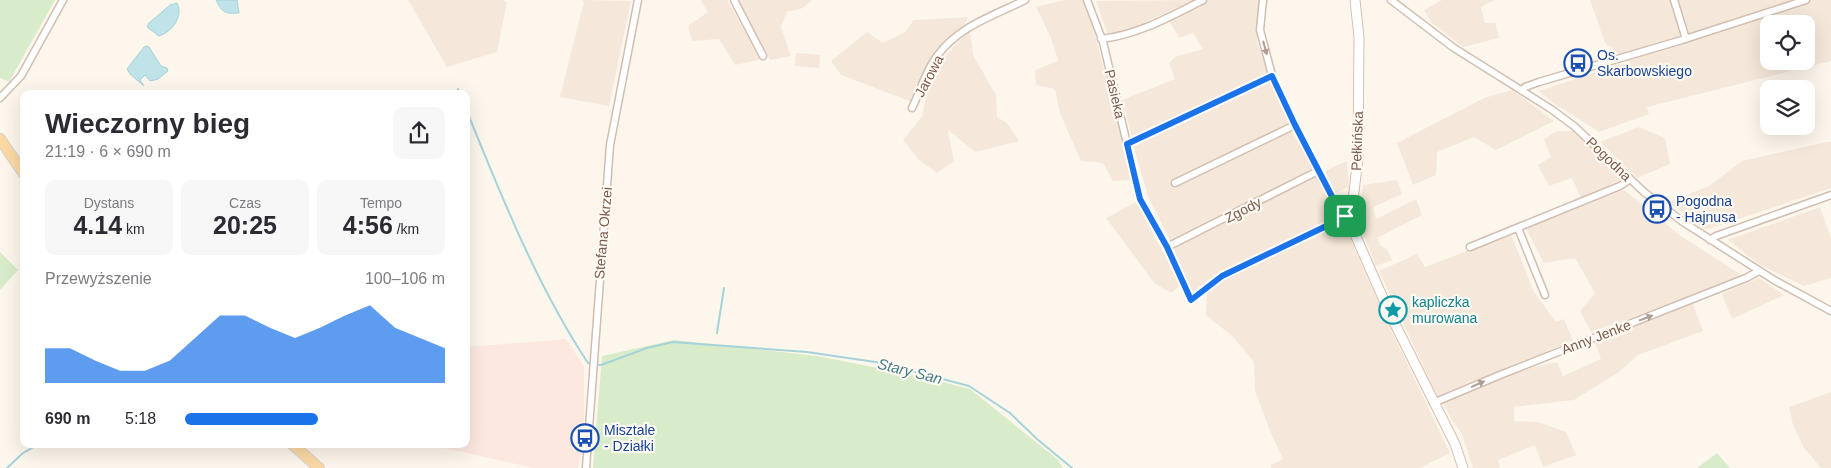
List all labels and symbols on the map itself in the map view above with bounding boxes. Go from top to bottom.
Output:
one-way arrow [1261,40,1269,55]
place label: Os. Skarbowskiego [1597,47,1692,79]
bus stop icon: Os. Skarbowskiego [1563,48,1593,78]
street label: Jarowa [911,52,947,100]
street label: Pasieka [1102,68,1128,120]
street label: Pełkińska [1348,111,1366,171]
street label: Pogodna [1583,134,1635,184]
street label: Stefana Okrzei [591,186,615,280]
place label: Pogodna - Hajnusa [1676,193,1736,225]
street label: Zgody [1222,194,1264,226]
bus stop icon: Pogodna - Hajnusa [1642,194,1672,224]
pin [1324,195,1366,237]
place label: kapliczka murowana [1412,294,1478,326]
place icon: kapliczka murowana [1378,295,1408,325]
one-way arrow [1638,314,1653,321]
street label: Anny Jenke [1559,316,1633,358]
water label: Stary San [876,355,944,387]
one-way arrow [1471,380,1485,388]
place label: Misztale - Działki [604,422,656,454]
bus stop icon: Misztale - Działki [570,423,600,453]

